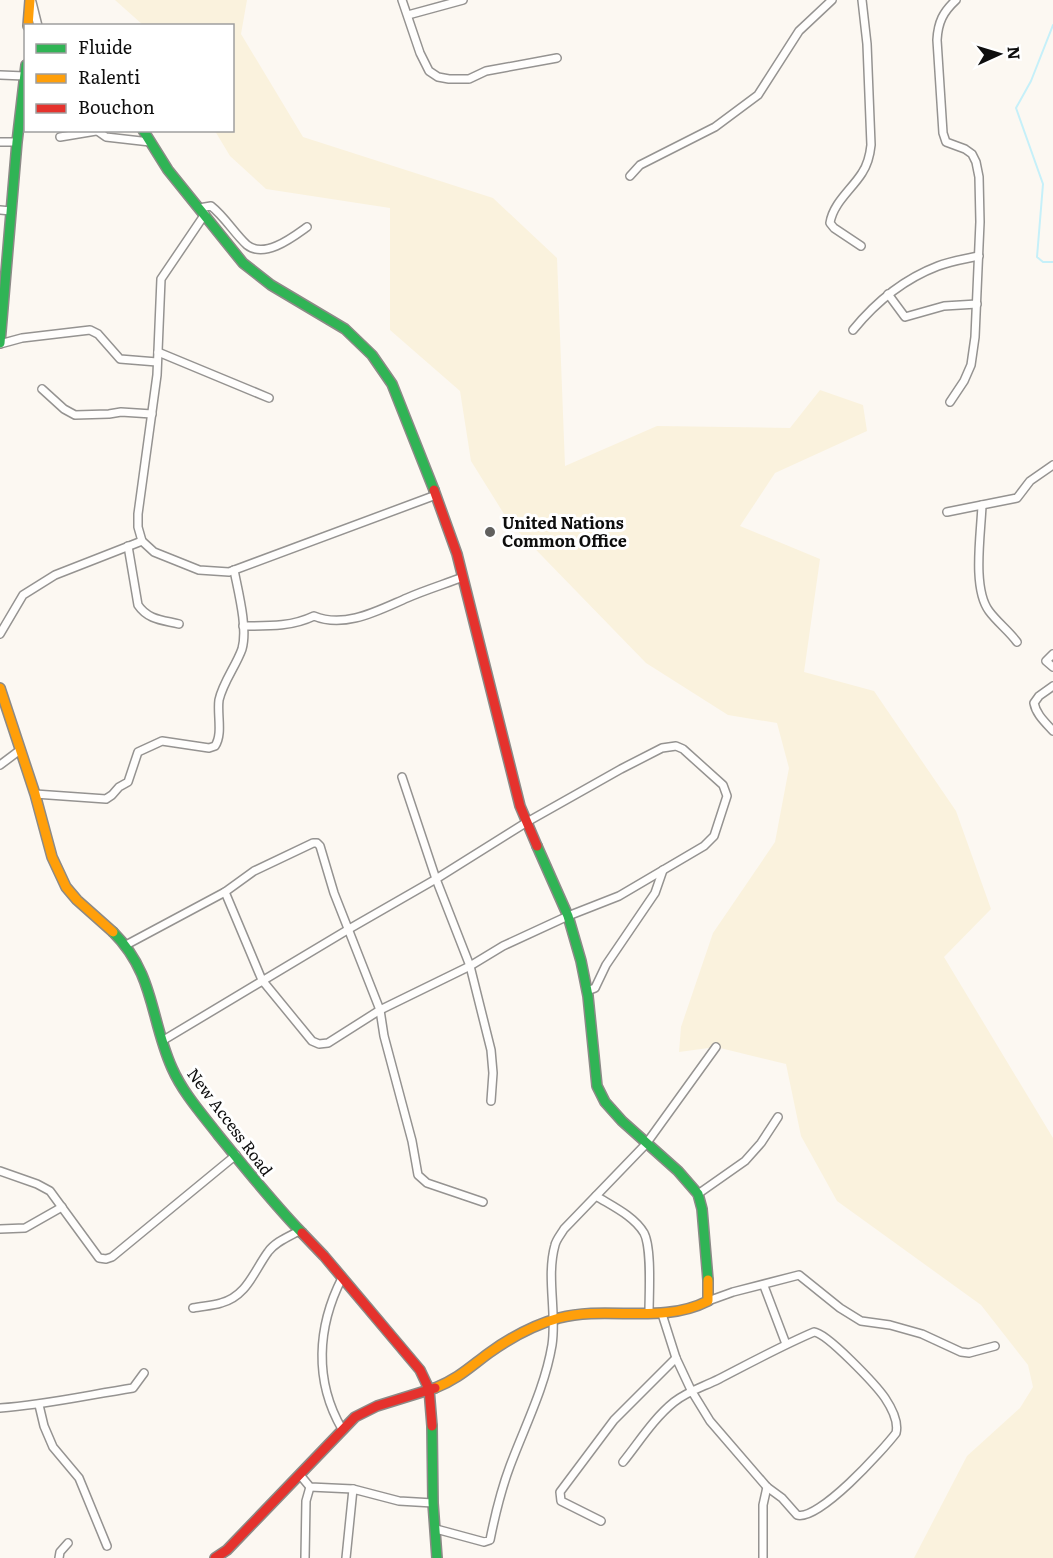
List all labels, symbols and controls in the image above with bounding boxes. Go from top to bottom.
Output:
legend [24,24,234,132]
north arrow [969,24,1029,84]
text: Fluide [78,33,132,60]
text: N [1003,45,1027,60]
text: Ralenti [78,63,140,90]
text: Bouchon [78,93,155,120]
place label: United Nations Common Office [502,510,627,552]
marker: United Nations Common Office [483,525,497,539]
street label: New Access Road [182,1062,280,1181]

